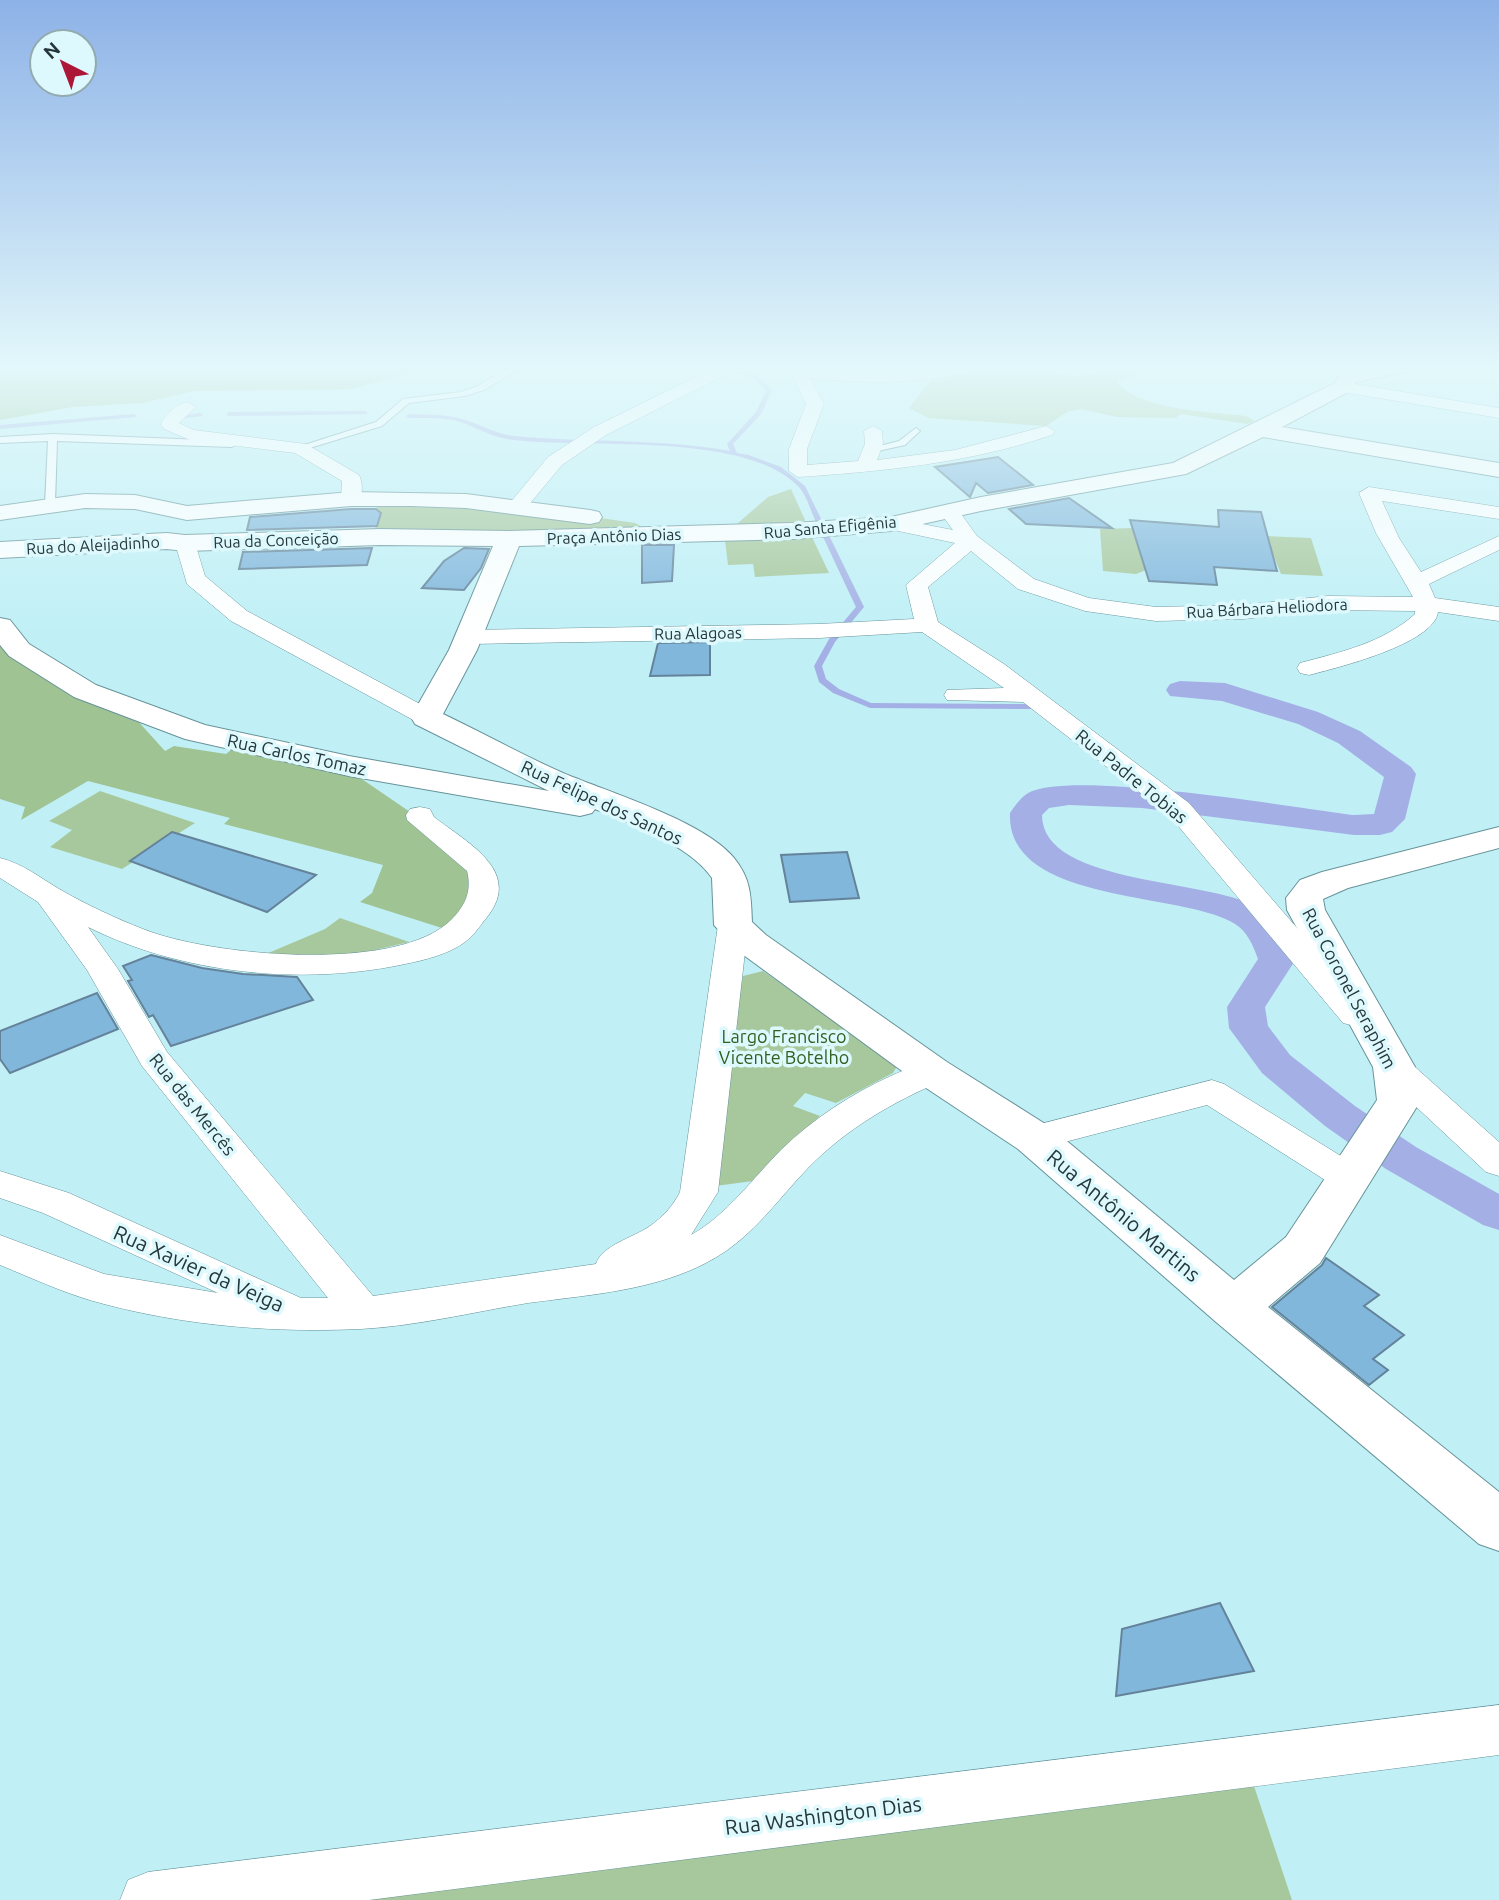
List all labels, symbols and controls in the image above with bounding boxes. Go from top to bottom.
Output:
north arrow [28,28,98,98]
text: N [39,37,64,63]
street label: Rua Santa Efigênia [763,512,897,542]
street label: Praça Antônio Dias [546,525,682,547]
street label: Rua da Conceição [213,529,339,551]
street label: Rua do Aleijadinho [26,533,160,557]
street label: Rua Bárbara Heliodora [1186,595,1348,621]
street label: Rua Alagoas [654,623,742,643]
street label: Rua Padre Tobias [1072,725,1192,827]
street label: Rua Carlos Tomaz [226,729,368,779]
street label: Rua Felipe dos Santos [518,756,686,848]
street label: Rua Coronel Seraphim [1299,904,1401,1072]
park label: Largo Francisco Vicente Botelho [719,1026,849,1067]
street label: Rua das Mercês [146,1049,240,1159]
street label: Rua Antônio Martins [1043,1144,1205,1286]
street label: Rua Xavier da Veiga [110,1220,288,1316]
street label: Rua Washington Dias [723,1791,923,1839]

